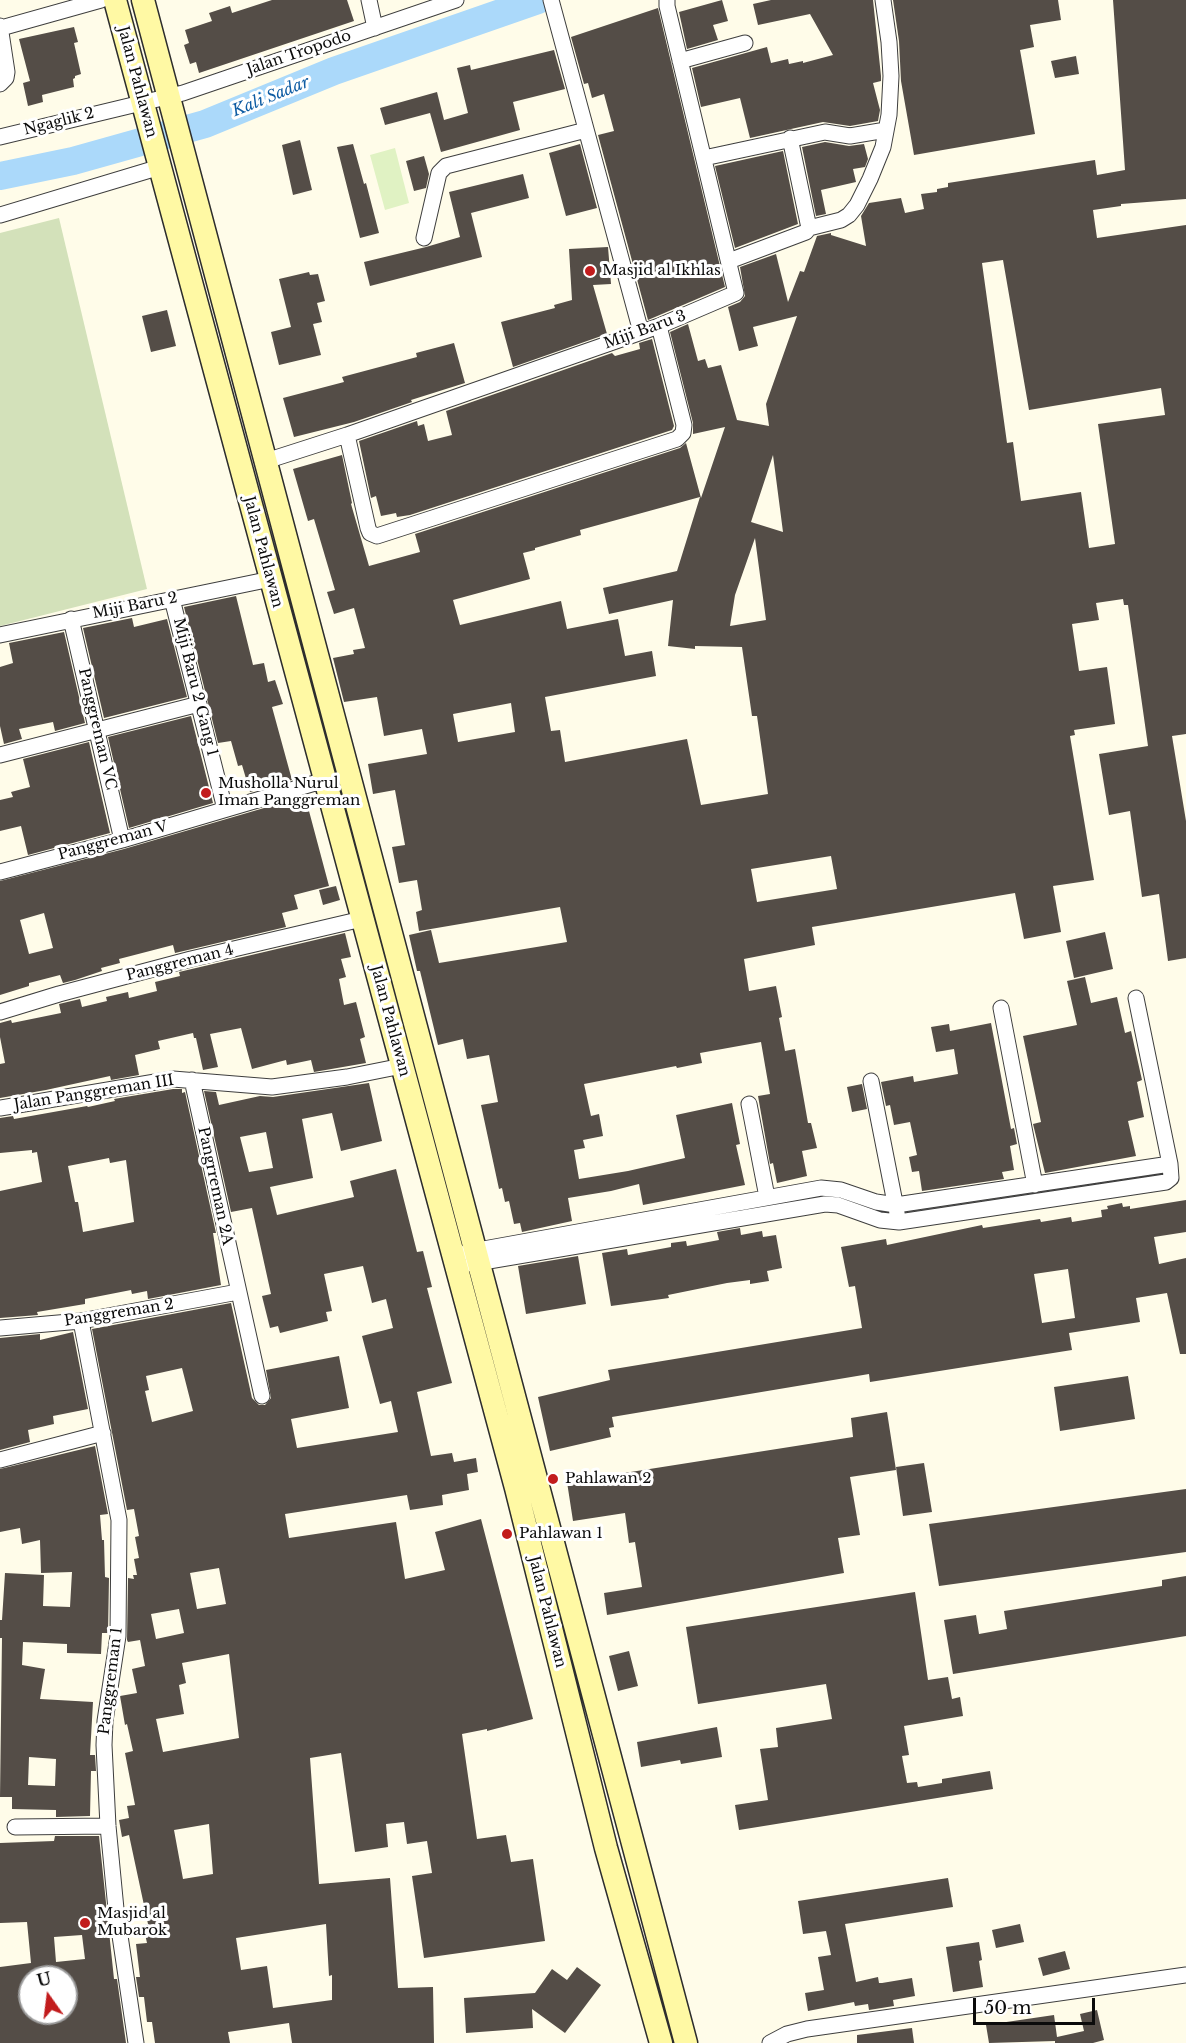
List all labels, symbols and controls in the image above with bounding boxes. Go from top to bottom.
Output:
street label: Jalan Pahlawan [113,24,161,140]
street label: Jalan Tropodo [244,27,354,79]
water label: Kali Sadar [230,73,312,121]
street label: Ngaglik 2 [22,105,96,139]
place label: Masjid al Ikhlas [602,262,721,280]
marker: Masjid al Ikhlas [583,264,597,278]
street label: Miji Baru 3 [602,307,688,353]
street label: Jalan Pahlawan [239,494,287,610]
street label: Miji Baru 2 [91,589,179,623]
street label: Miji Baru 2 Gang 1 [169,616,221,758]
street label: Panggreman VC [74,666,120,792]
place label: Musholla Nurul Iman Panggreman [218,775,360,810]
marker: Musholla Nurul Iman Panggreman [199,786,213,800]
street label: Panggreman V [56,818,170,864]
street label: Panggreman 4 [124,941,236,985]
street label: Jalan Pahlawan [366,963,414,1079]
street label: Jalan Panggreman III [13,1071,175,1115]
street label: Pangrreman 2A [194,1125,236,1247]
street label: Panggreman 2 [63,1295,175,1331]
place label: Pahlawan 2 [565,1470,651,1488]
marker: Pahlawan 2 [546,1472,560,1486]
place label: Pahlawan 1 [519,1525,603,1543]
marker: Pahlawan 1 [500,1527,514,1541]
street label: Jalan Pahlawan [524,1554,570,1670]
street label: Panggreman 1 [95,1626,127,1736]
place label: Masjid al Mubarok [97,1905,167,1940]
marker: Masjid al Mubarok [78,1916,92,1930]
north arrow [18,1965,78,2025]
text: U [35,1968,53,1991]
scale bar [976,1986,1098,2024]
text: 50 m [984,1997,1032,2019]

